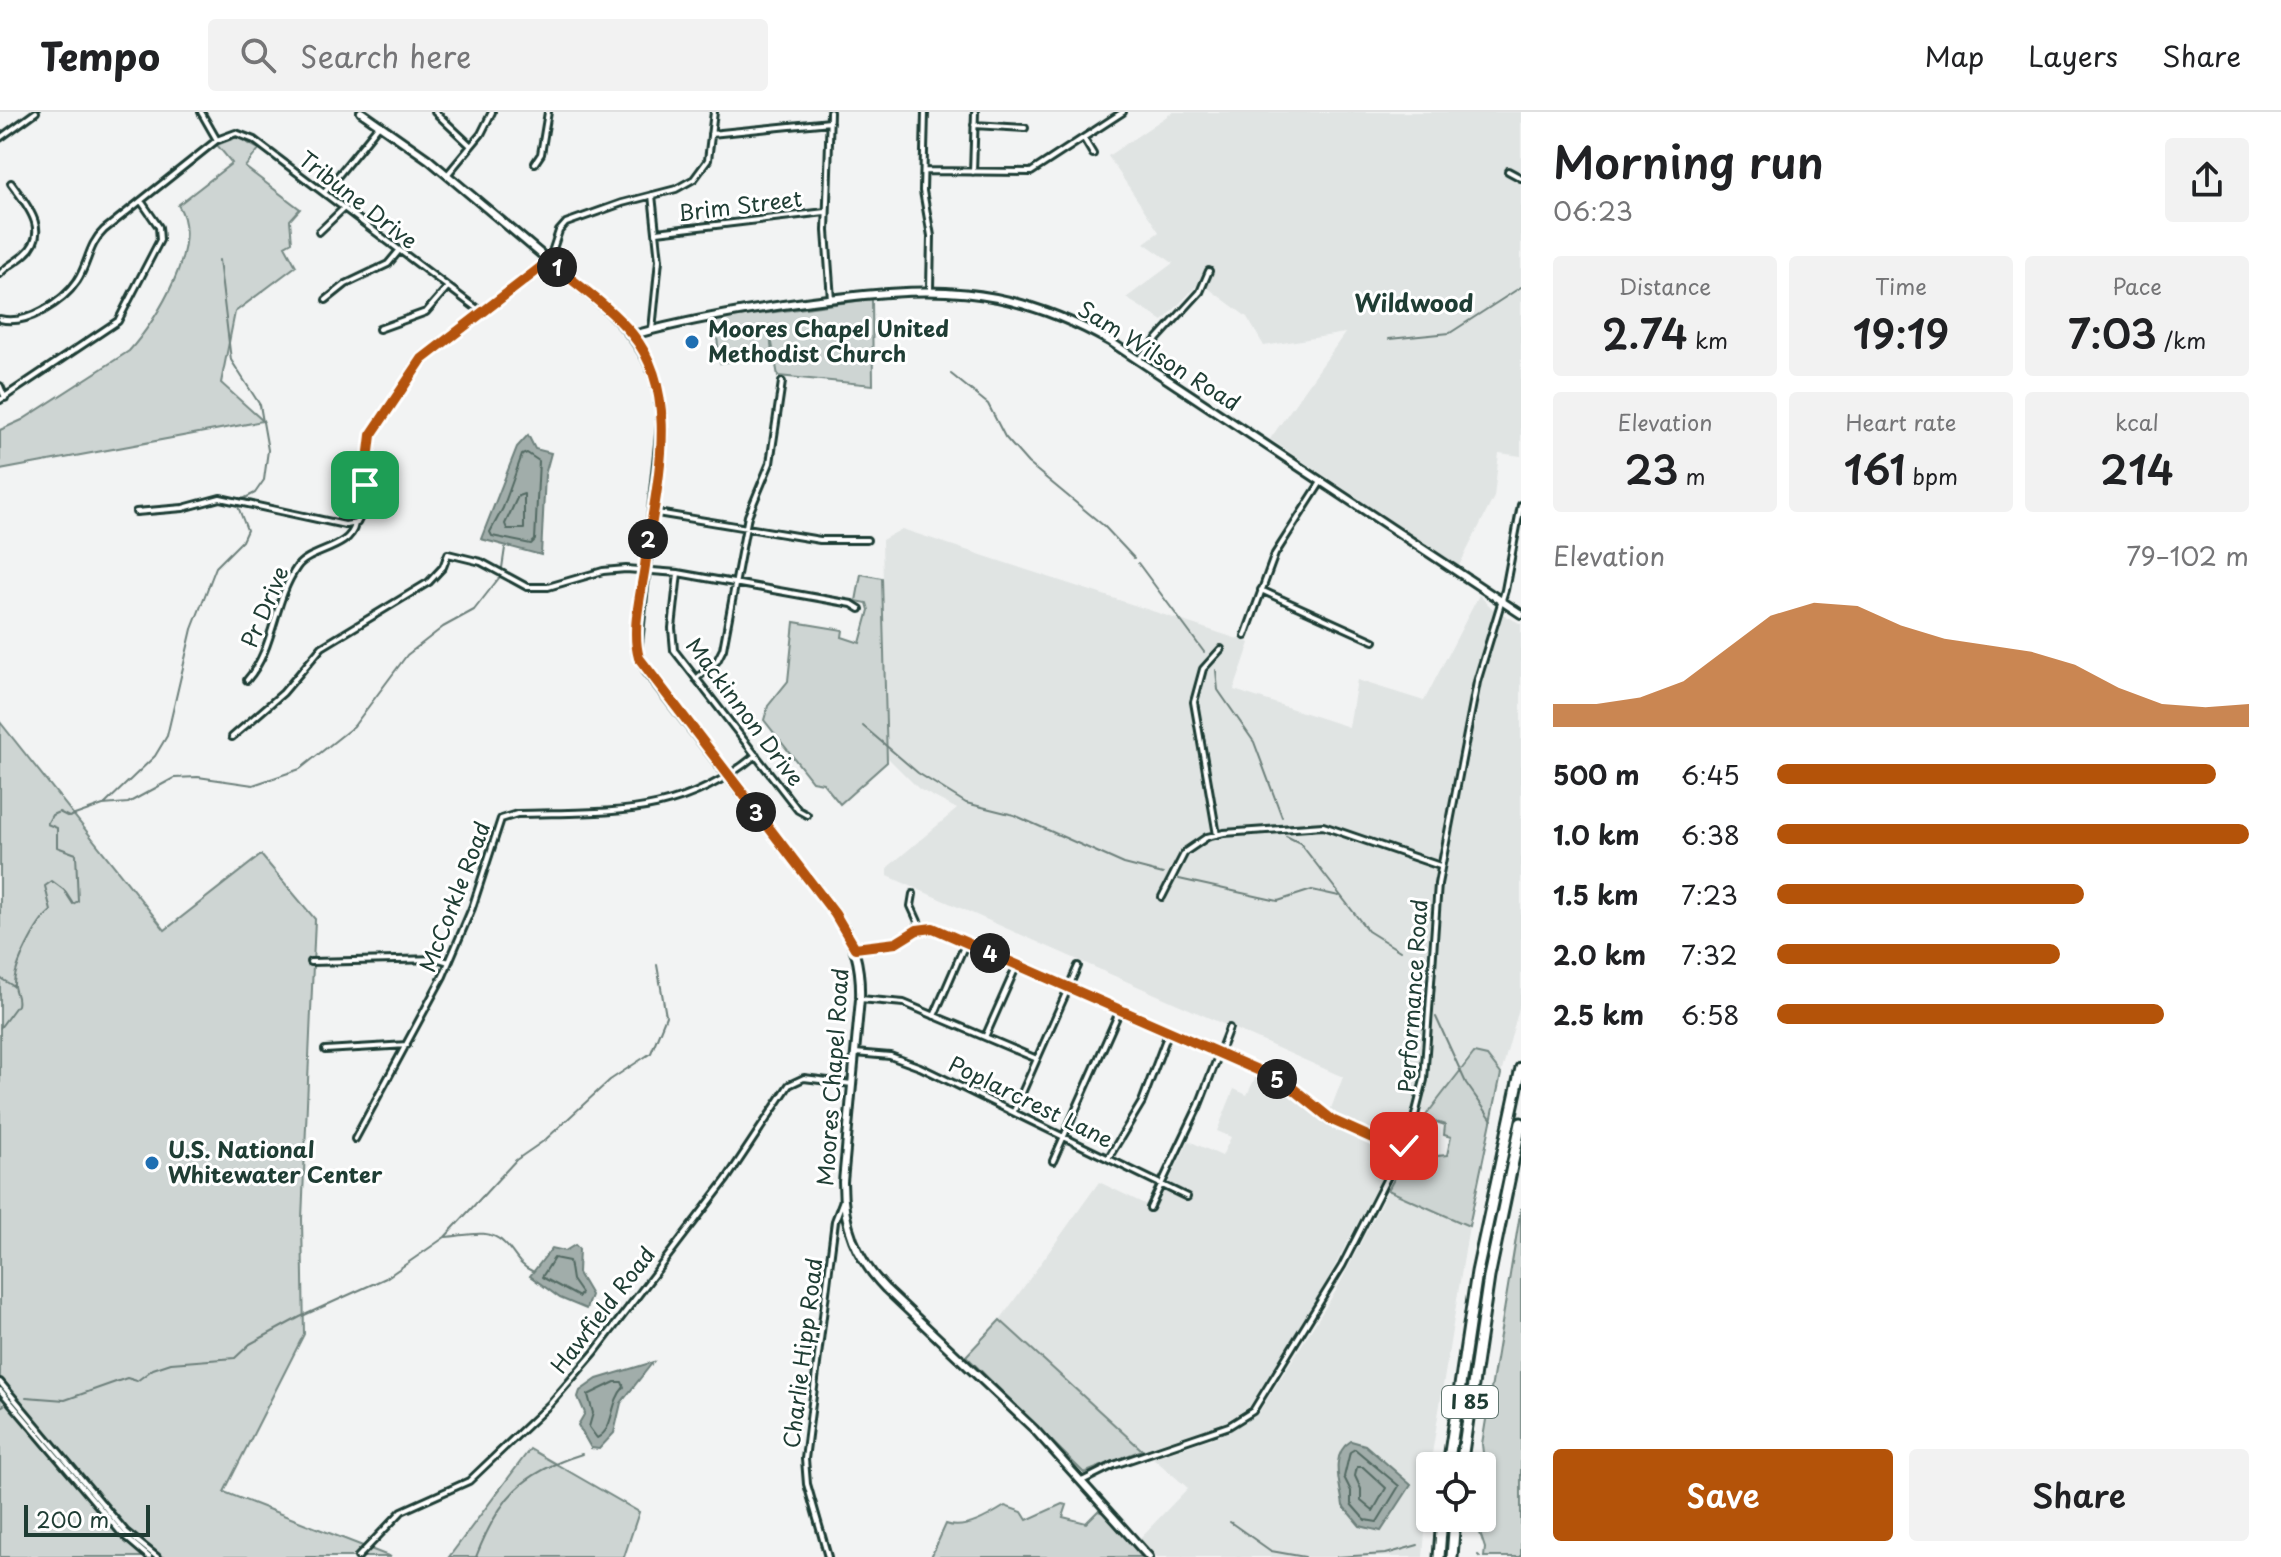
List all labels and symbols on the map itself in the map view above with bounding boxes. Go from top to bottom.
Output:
street label: Tribune Drive [292,142,425,256]
street label: Brim Street [676,181,804,229]
pin: 1 [537,247,577,287]
district label: Wildwood [1354,284,1474,320]
street label: Sam Wilson Road [1072,291,1247,418]
place label: Moores Chapel United Methodist Church [708,311,949,369]
marker: Moores Chapel United Methodist Church [683,333,701,351]
pin [331,451,399,519]
pin: 2 [628,519,668,559]
street label: Pr Drive [232,560,296,653]
street label: Mackinnon Drive [679,630,813,792]
pin: 3 [736,792,776,832]
street label: McCorkle Road [410,816,498,977]
street label: Performance Road [1388,898,1435,1094]
pin: 4 [970,933,1010,973]
street label: Moores Chapel Road [807,967,856,1187]
street label: Poplarcrest Lane [944,1046,1120,1155]
pin: 5 [1257,1059,1297,1099]
pin [1370,1112,1438,1180]
place label: U.S. National Whitewater Center [168,1132,383,1190]
marker: U.S. National Whitewater Center [143,1154,161,1172]
street label: Hawfield Road [542,1239,662,1380]
street label: Charlie Hipp Road [773,1256,830,1450]
road number: I 85 [1442,1386,1498,1418]
scale bar [24,1501,150,1537]

